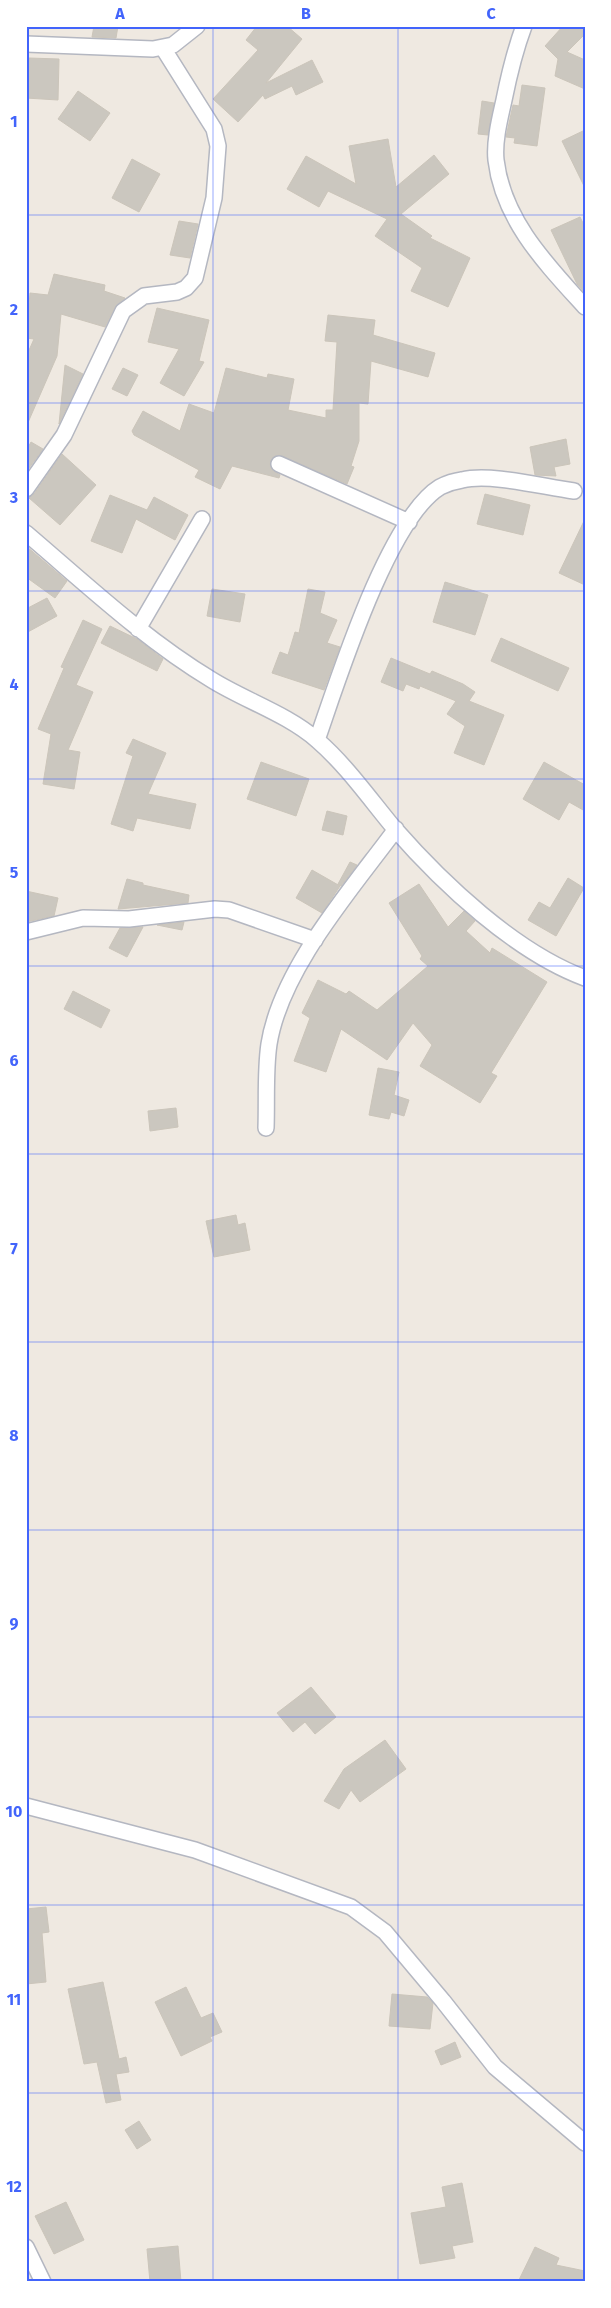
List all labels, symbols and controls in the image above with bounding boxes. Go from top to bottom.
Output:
text: A [114,4,125,23]
text: B [301,4,311,23]
text: C [486,4,496,23]
text: 1 [10,112,18,131]
text: 2 [10,300,18,319]
text: 3 [9,488,18,507]
text: 4 [9,675,19,694]
text: 5 [10,863,19,882]
text: 6 [9,1051,19,1070]
text: 7 [10,1239,18,1258]
text: 8 [9,1426,19,1445]
text: 9 [10,1614,19,1633]
text: 10 [6,1802,22,1821]
text: 11 [7,1990,21,2009]
text: 12 [6,2177,22,2196]

